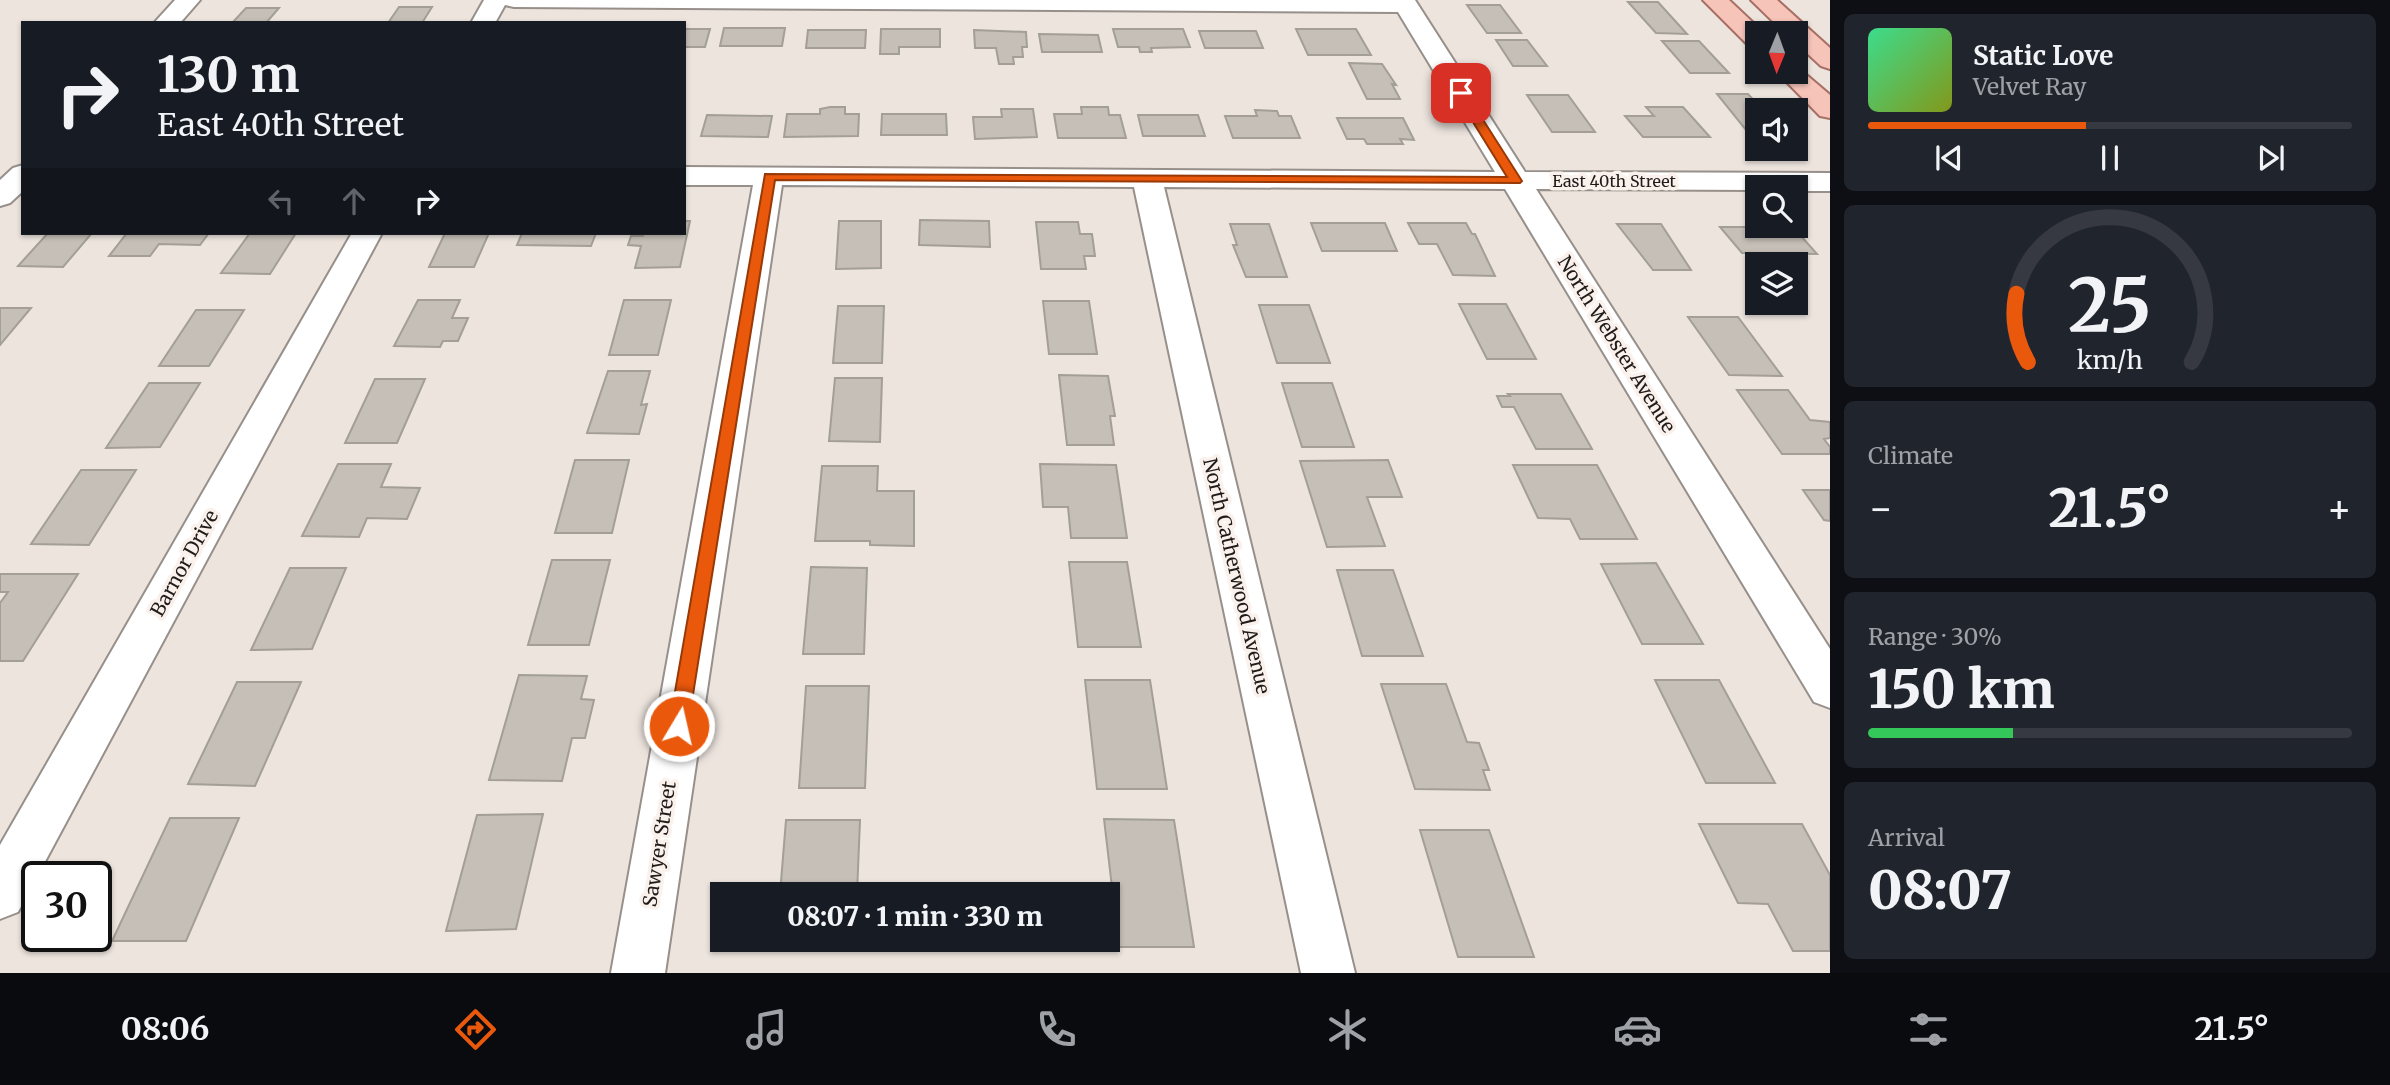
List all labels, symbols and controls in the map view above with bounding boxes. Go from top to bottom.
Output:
north arrow [1745,21,1808,84]
map controls [1745,21,1808,315]
text: Static Love [1973,39,2113,72]
text: 130 m [157,44,300,105]
icon: right [42,49,133,140]
pin [1431,63,1491,123]
text: Velvet Ray [1973,72,2086,101]
icon: arrive [1442,74,1480,112]
button: sound [1745,98,1808,161]
text: East 40th Street [157,105,404,145]
icon: previous [1930,139,1968,177]
icon: pause [2091,139,2129,177]
icon: next [2252,139,2290,177]
street label: East 40th Street [1552,171,1677,191]
button: search [1745,175,1808,238]
icon: left [262,182,300,220]
icon: ahead [335,182,373,220]
icon: right [408,182,446,220]
street label: North Webster Avenue [1553,251,1681,437]
button: layers [1745,252,1808,315]
text: 25 [2068,260,2152,352]
text: km/h [2077,344,2143,376]
text: Climate [1868,441,1953,470]
street label: North Catherwood Avenue [1198,456,1276,696]
text: 21.5° [2049,476,2171,541]
text: − [1868,485,1893,532]
text: + [2327,485,2352,532]
street label: Barnor Drive [145,506,223,620]
text: Range · 30% [1868,622,2002,651]
text: 150 km [1868,657,2054,722]
position arrow [642,689,716,763]
street label: Sawyer Street [637,779,681,908]
text: Arrival [1868,823,1945,852]
text: 08:07 [1868,858,2012,923]
speed limit sign: 30 [21,861,112,952]
text: 08:07 · 1 min · 330 m [787,900,1043,933]
icon: directions [451,1005,500,1054]
icon: music [742,1005,791,1054]
icon: phone [1032,1005,1081,1054]
icon: climate [1323,1005,1372,1054]
icon: car [1613,1005,1662,1054]
icon: filters [1904,1005,1953,1054]
text: 08:06 [121,1009,210,1049]
text: 21.5° [2195,1009,2269,1049]

